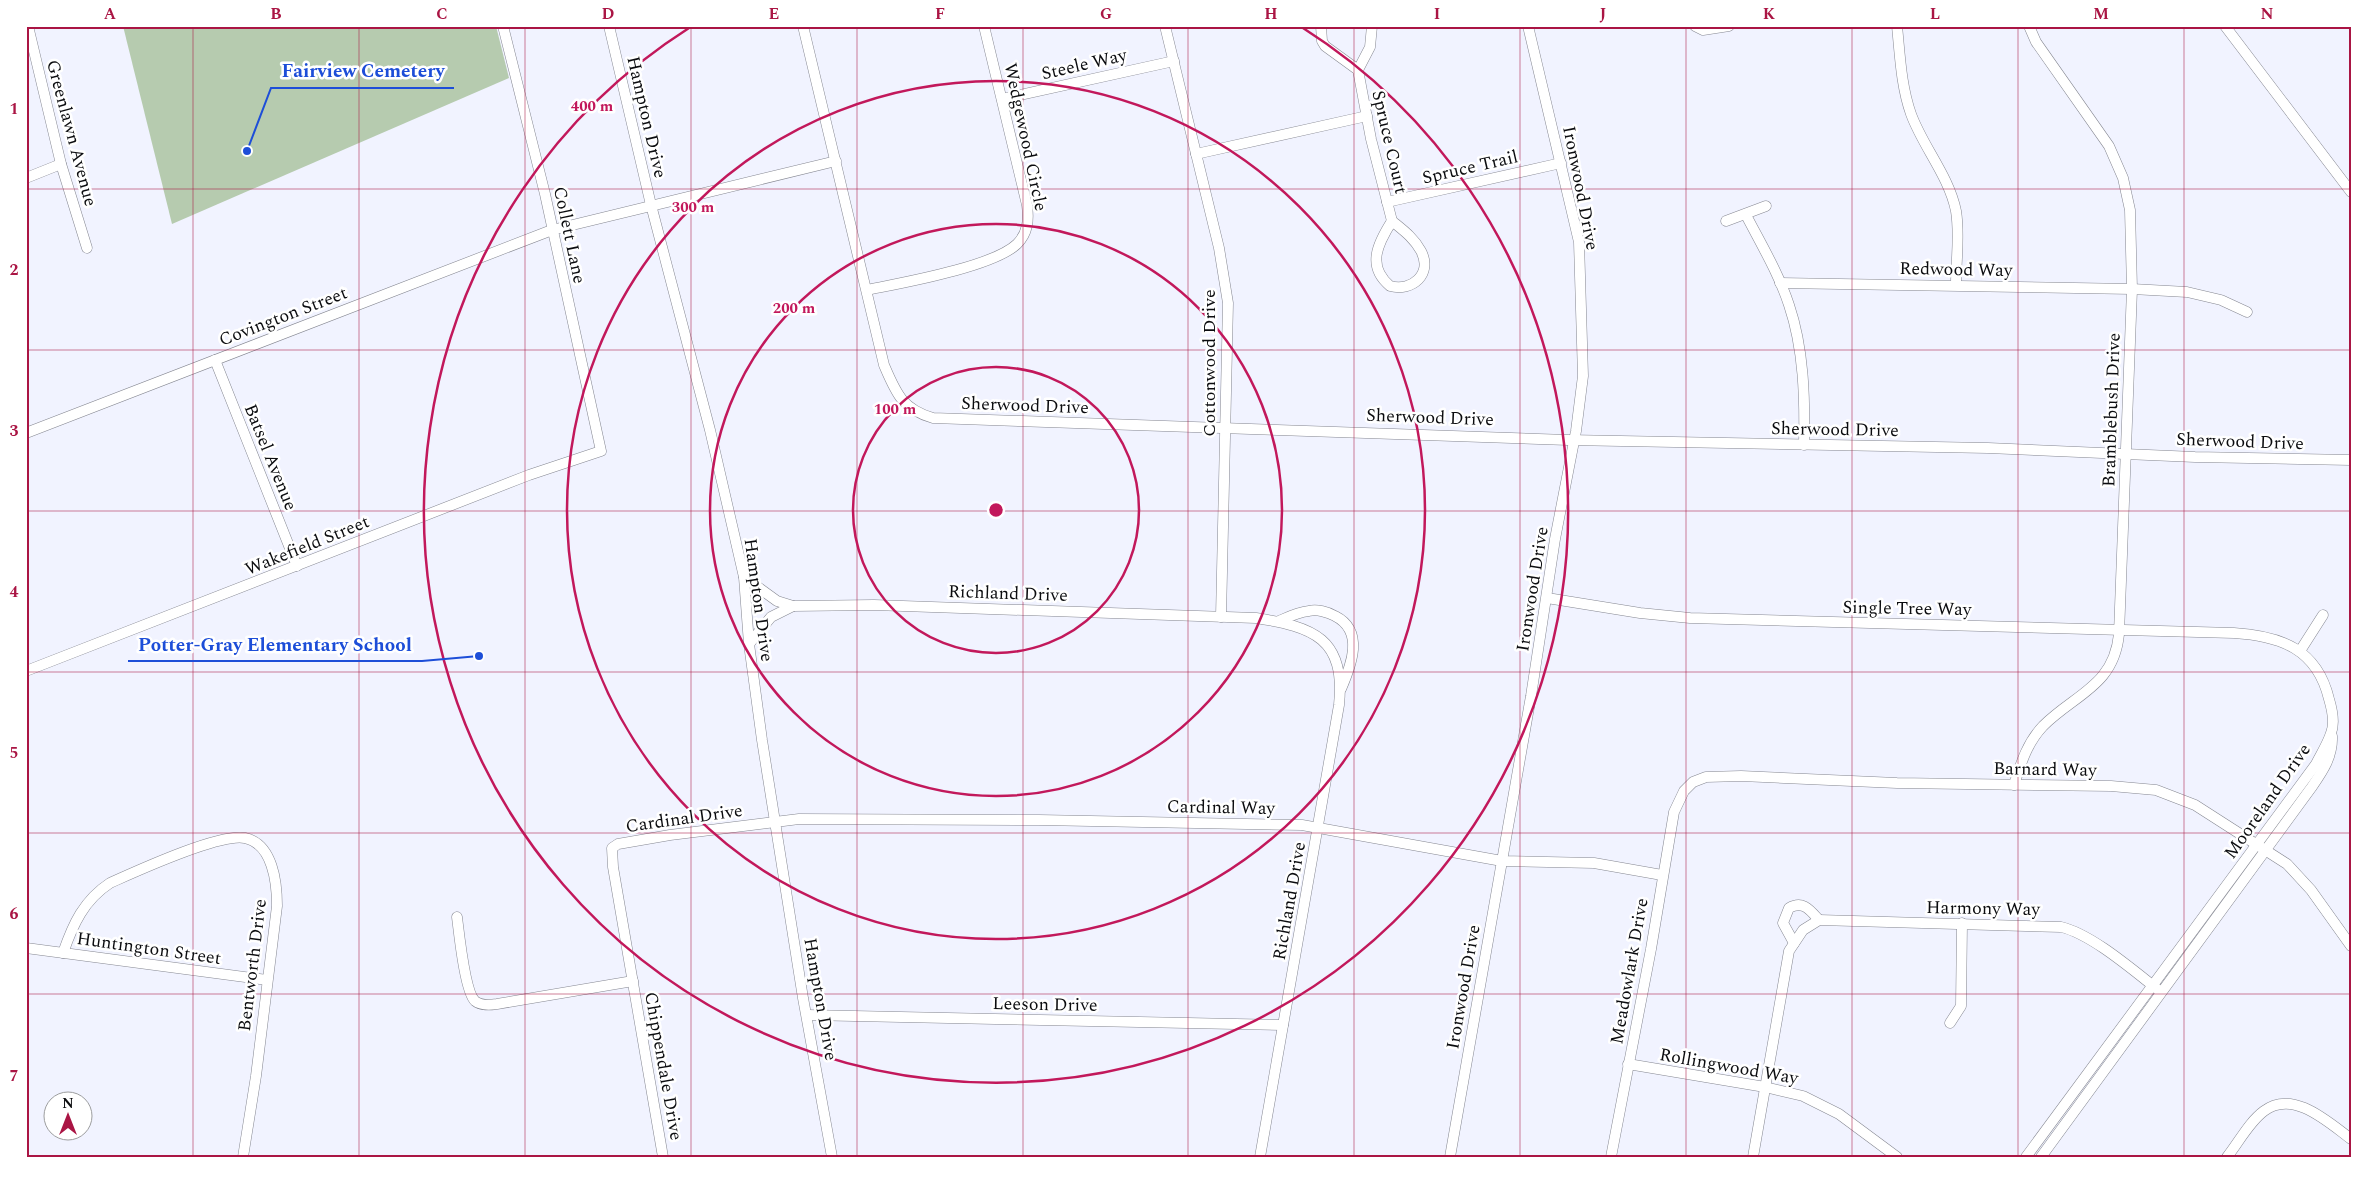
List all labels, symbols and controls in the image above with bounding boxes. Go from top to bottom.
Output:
text: A [104,2,117,26]
text: B [270,2,282,26]
text: C [436,2,448,26]
text: D [602,2,615,26]
text: E [769,2,779,26]
text: F [935,2,945,26]
text: G [1100,2,1112,26]
text: H [1264,2,1278,26]
text: I [1434,2,1440,26]
text: J [1600,2,1607,26]
text: K [1763,2,1776,26]
text: L [1930,2,1940,26]
text: M [2093,2,2109,26]
text: N [2260,2,2274,26]
street label: Steele Way [1039,41,1131,87]
callout: Fairview Cemetery [271,54,454,88]
street label: Hampton Drive [619,54,674,181]
street label: Greenlawn Avenue [39,57,104,210]
text: Fairview Cemetery [282,57,445,86]
street label: Wedgewood Circle [997,61,1054,214]
street label: Spruce Court [1365,88,1415,196]
text: 400 m [571,95,614,118]
text: 1 [10,97,18,121]
street label: Ironwood Drive [1555,124,1606,253]
street label: Spruce Trail [1420,143,1521,192]
street label: Collett Lane [546,184,593,286]
text: 300 m [672,196,715,219]
street label: Redwood Way [1899,255,2014,284]
text: 2 [10,258,19,282]
street label: Covington Street [215,280,351,353]
street label: Cottonwood Drive [1196,289,1223,437]
text: 200 m [773,297,816,320]
street label: Bramblebush Drive [2095,332,2128,488]
street label: Sherwood Drive [961,390,1089,421]
text: 100 m [874,398,917,421]
street label: Batsel Avenue [237,400,304,514]
street label: Sherwood Drive [1366,402,1494,433]
street label: Sherwood Drive [1771,415,1899,444]
text: 3 [10,419,19,443]
street label: Sherwood Drive [2176,426,2304,457]
centre of rings [987,501,1005,519]
street label: Wakefield Street [241,508,373,583]
street label: Ironwood Drive [1509,525,1556,653]
street label: Hampton Drive [736,537,781,663]
street label: Richland Drive [948,578,1068,609]
text: 4 [10,580,19,604]
street label: Single Tree Way [1842,594,1973,623]
callout: Potter-Gray Elementary School [128,627,422,661]
text: Potter-Gray Elementary School [138,631,412,660]
street label: Mooreland Drive [2217,738,2317,865]
text: 5 [10,741,18,765]
street label: Barnard Way [1993,755,2098,784]
street label: Cardinal Way [1167,793,1277,822]
street label: Cardinal Drive [624,797,744,840]
street label: Richland Drive [1266,840,1313,962]
street label: Harmony Way [1926,894,2041,923]
street label: Meadowlark Drive [1603,896,1656,1046]
street label: Bentworth Drive [231,897,274,1033]
text: 6 [10,902,19,926]
street label: Ironwood Drive [1439,923,1488,1051]
street label: Huntington Street [75,925,223,972]
street label: Hampton Drive [796,936,845,1063]
street label: Chippendale Drive [637,990,690,1142]
street label: Leeson Drive [992,990,1098,1019]
street label: Rollingwood Way [1657,1041,1802,1092]
text: 7 [10,1064,19,1088]
north arrow [42,1090,92,1140]
text: N [62,1093,74,1114]

